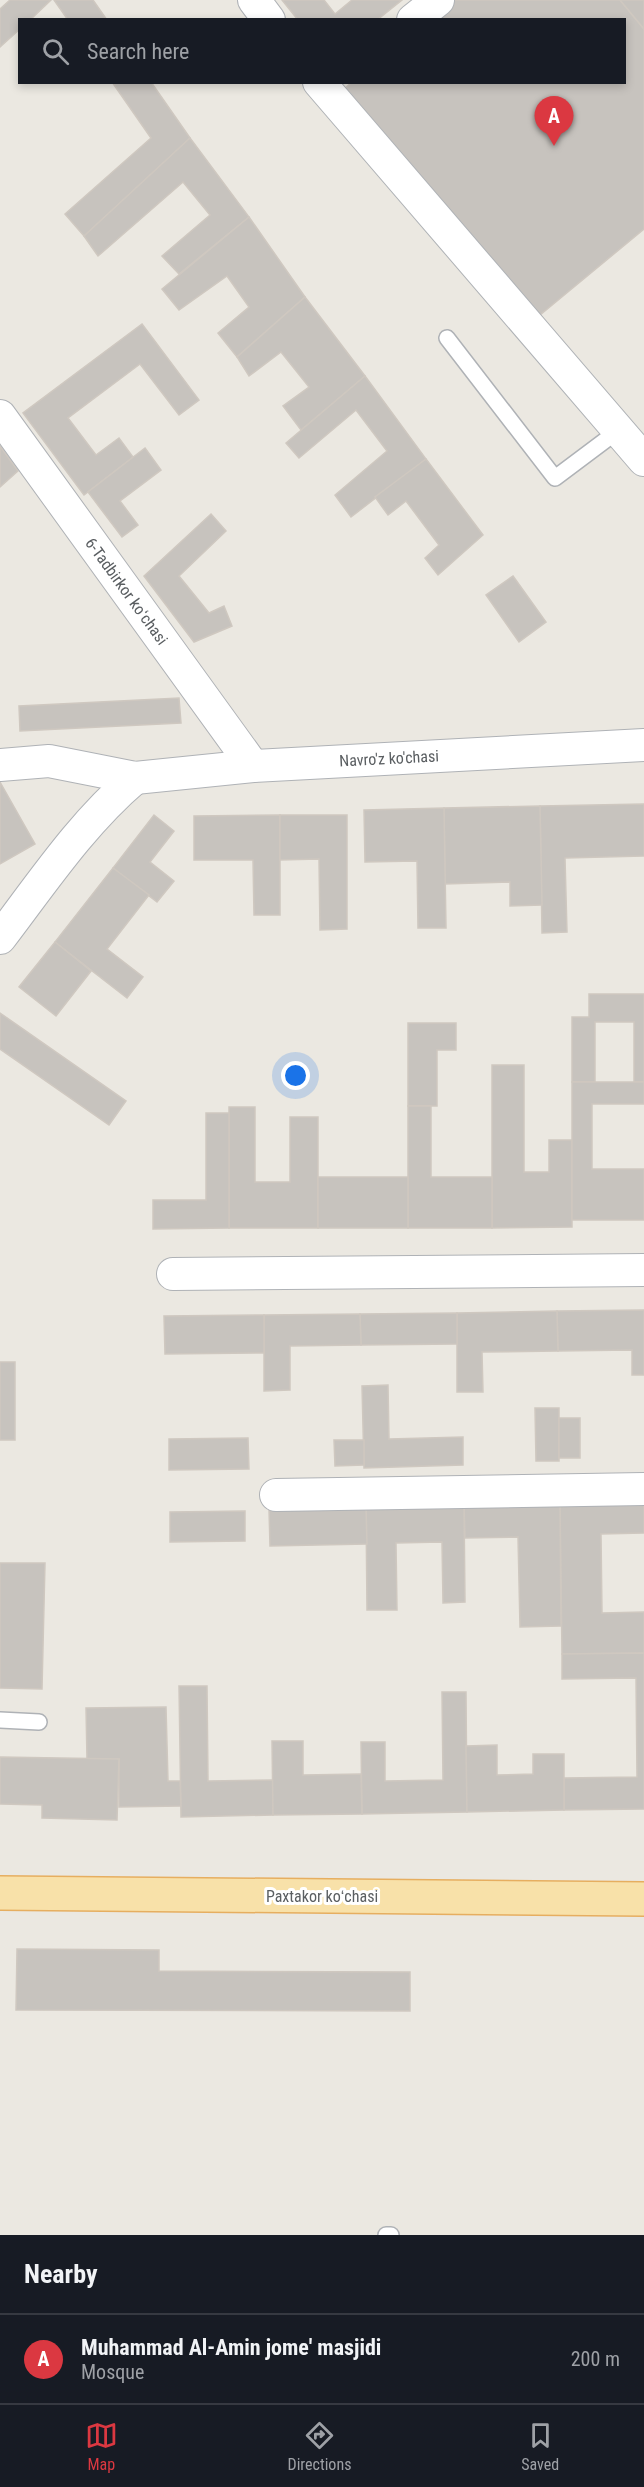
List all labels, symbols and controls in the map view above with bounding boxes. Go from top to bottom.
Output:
search box [18,18,626,84]
icon: search [39,35,72,68]
text: Search here [87,39,189,64]
pin: A [534,96,574,146]
street label: 6-Tadbirkor koʻchasi [81,534,172,649]
street label: Navro'z ko'chasi [339,746,439,771]
your location [281,1061,310,1090]
street label: Paxtakor koʻchasi [266,1887,378,1906]
text: Nearby [24,2259,98,2289]
text: Muhammad Al-Amin jome' masjidi [81,2335,381,2360]
text: A [38,2347,49,2371]
text: 200 m [571,2347,620,2371]
text: Mosque [81,2360,144,2384]
tab: Map [85,2419,118,2474]
tab: Directions [288,2419,351,2474]
tab: Saved [521,2419,559,2474]

